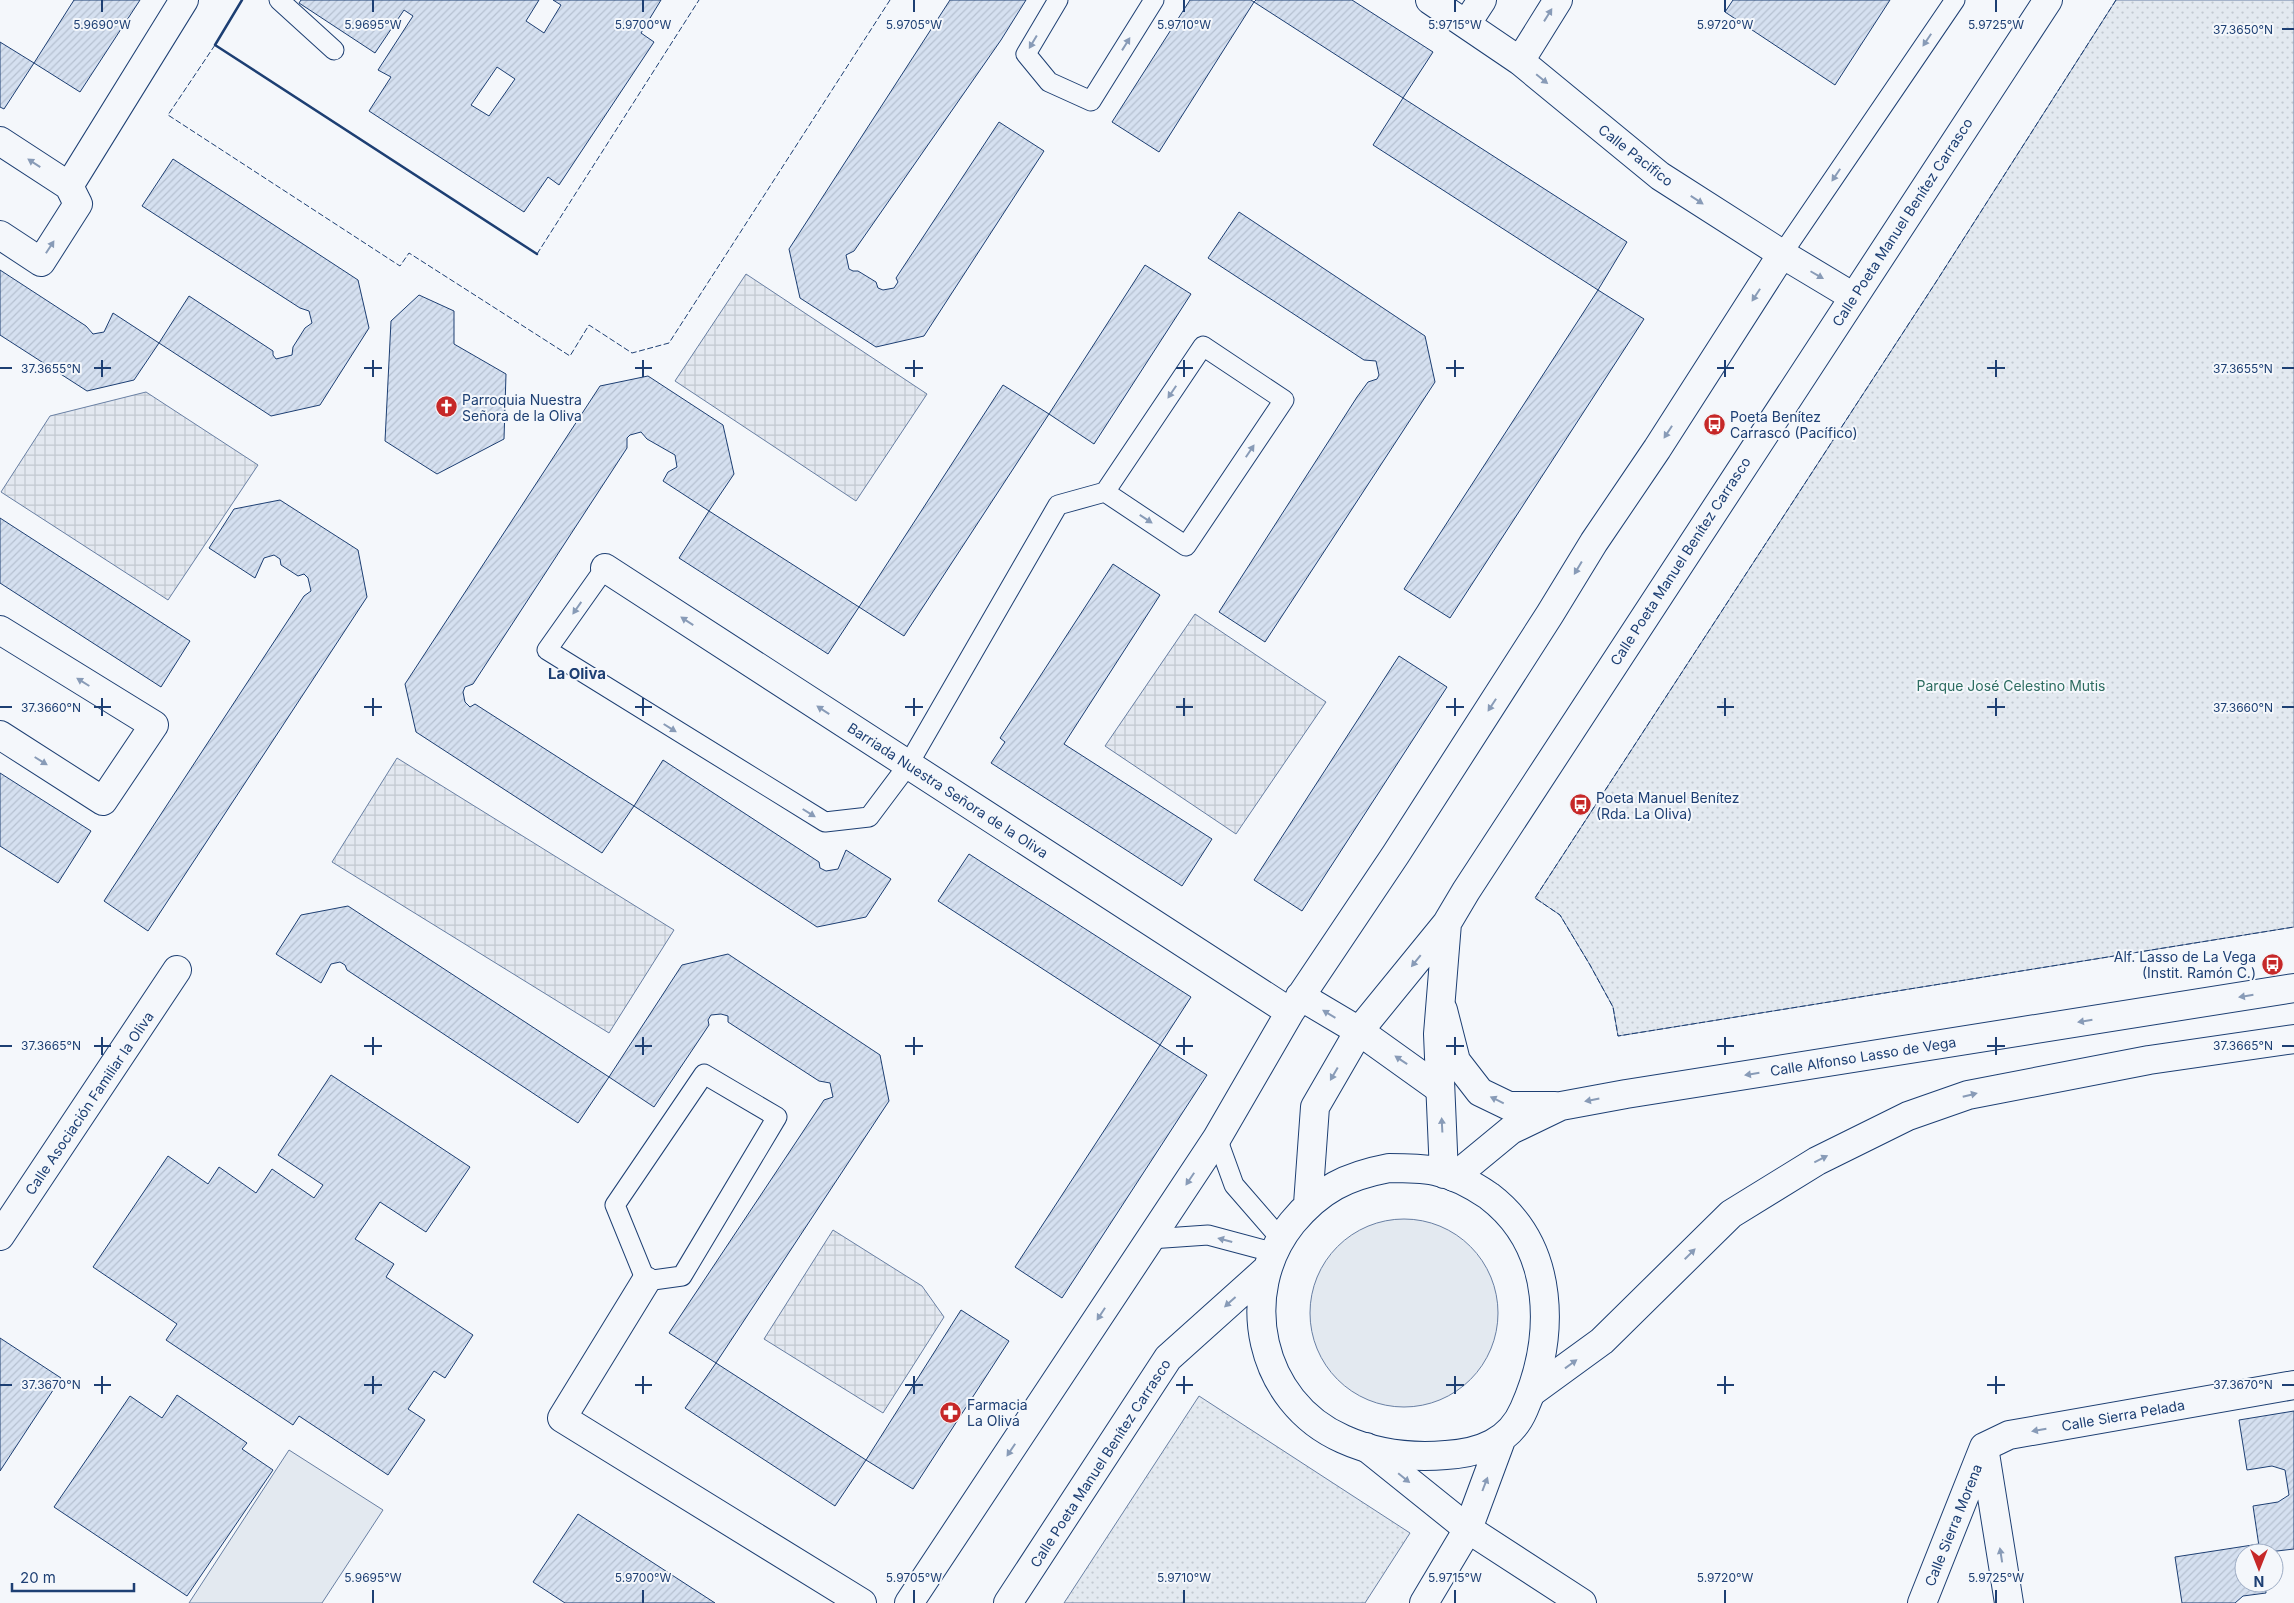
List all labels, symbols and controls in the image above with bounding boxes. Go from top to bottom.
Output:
one-way arrow [1543,9,1553,22]
text: 5.9690°W [73,17,131,32]
text: 5.9695°W [344,17,402,32]
text: 5.9700°W [615,17,671,32]
text: 5.9705°W [886,17,942,32]
text: 5.9710°W [1157,17,1211,32]
text: 5.9715°W [1428,17,1482,32]
text: 5.9720°W [1697,17,1753,32]
text: 5.9725°W [1968,17,2024,32]
text: 37.3650°N [2213,22,2273,37]
one-way arrow [1923,34,1932,47]
one-way arrow [1028,35,1037,48]
one-way arrow [1121,37,1131,51]
one-way arrow [1535,73,1548,84]
street label: Calle Poeta Manuel Benítez Carrasco [1828,115,1976,329]
street label: Calle Pacifico [1595,121,1677,189]
one-way arrow [28,158,41,168]
one-way arrow [1831,168,1841,182]
one-way arrow [1690,195,1704,205]
one-way arrow [46,240,55,254]
one-way arrow [1810,271,1825,279]
one-way arrow [1751,289,1760,302]
text: 37.3655°N [21,361,81,376]
text: 37.3655°N [2213,361,2273,376]
one-way arrow [1167,386,1177,399]
place label: Parroquia Nuestra Señora de la Oliva [462,391,582,424]
church icon: Parroquia Nuestra Señora de la Oliva [434,395,458,419]
place label: Poeta Benítez Carrasco (Pacífico) [1730,408,1858,441]
bus stop icon: Poeta Benítez Carrasco (Pacífico) [1702,412,1726,436]
one-way arrow [1663,425,1673,439]
one-way arrow [1245,444,1255,458]
street label: Calle Poeta Manuel Benítez Carrasco [1606,454,1754,668]
one-way arrow [1139,514,1153,524]
one-way arrow [1574,561,1583,574]
one-way arrow [572,601,582,615]
one-way arrow [680,616,693,626]
district label: La Oliva [548,664,606,683]
one-way arrow [76,677,89,686]
park label: Parque José Celestino Mutis [1917,677,2105,694]
one-way arrow [1487,699,1497,712]
text: 37.3660°N [21,700,81,715]
text: 37.3660°N [2213,700,2273,715]
one-way arrow [816,705,830,714]
street label: Barriada Nuestra Señora de la Oliva [845,719,1051,861]
one-way arrow [664,723,677,732]
one-way arrow [35,756,48,766]
place label: Poeta Manuel Benítez (Rda. La Oliva) [1596,789,1740,822]
bus stop icon: Poeta Manuel Benítez (Rda. La Oliva) [1568,793,1592,817]
one-way arrow [802,808,815,817]
place label: Alf. Lasso de La Vega (Instit. Ramón C.) [2114,948,2256,981]
bus stop icon: Alf. Lasso de La Vega (Instit. Ramón C.) [2260,952,2284,976]
one-way arrow [1411,954,1422,967]
one-way arrow [2237,992,2253,1000]
street label: Calle Asociación Familiar la Oliva [21,1008,157,1198]
one-way arrow [1323,1009,1336,1018]
one-way arrow [2077,1017,2093,1025]
street label: Calle Alfonso Lasso de Vega [1769,1033,1957,1079]
text: 37.3665°N [21,1038,81,1053]
text: 37.3665°N [2213,1038,2273,1053]
one-way arrow [1394,1055,1408,1065]
one-way arrow [1330,1067,1339,1080]
one-way arrow [1744,1070,1760,1078]
one-way arrow [1962,1091,1977,1099]
one-way arrow [1489,1095,1504,1104]
one-way arrow [1584,1096,1599,1104]
one-way arrow [1437,1117,1445,1133]
one-way arrow [1814,1155,1828,1163]
one-way arrow [1185,1172,1195,1186]
one-way arrow [1218,1236,1233,1244]
one-way arrow [1684,1248,1696,1260]
one-way arrow [1223,1297,1236,1308]
one-way arrow [1096,1308,1105,1321]
street label: Calle Poeta Manuel Benítez Carrasco [1026,1356,1174,1570]
one-way arrow [1564,1358,1577,1369]
text: 37.3670°N [21,1377,81,1392]
text: 37.3670°N [2213,1377,2273,1392]
place label: Farmacia La Oliva [967,1396,1028,1429]
street label: Calle Sierra Pelada [2060,1396,2186,1434]
pharmacy icon: Farmacia La Oliva [939,1400,963,1424]
one-way arrow [2031,1426,2047,1434]
one-way arrow [1006,1443,1016,1457]
street label: Calle Sierra Morena [1921,1461,1985,1589]
one-way arrow [1397,1472,1410,1483]
one-way arrow [1482,1477,1489,1492]
north arrow [2234,1543,2284,1593]
one-way arrow [1997,1547,2005,1563]
scale bar [12,1560,135,1592]
text: 20 m [20,1568,56,1587]
text: 5.9695°W [344,1570,402,1585]
text: 5.9700°W [615,1570,671,1585]
text: 5.9705°W [886,1570,942,1585]
text: 5.9710°W [1157,1570,1211,1585]
text: 5.9715°W [1428,1570,1482,1585]
text: 5.9720°W [1697,1570,1753,1585]
text: 5.9725°W [1968,1570,2024,1585]
text: N [2254,1573,2264,1590]

